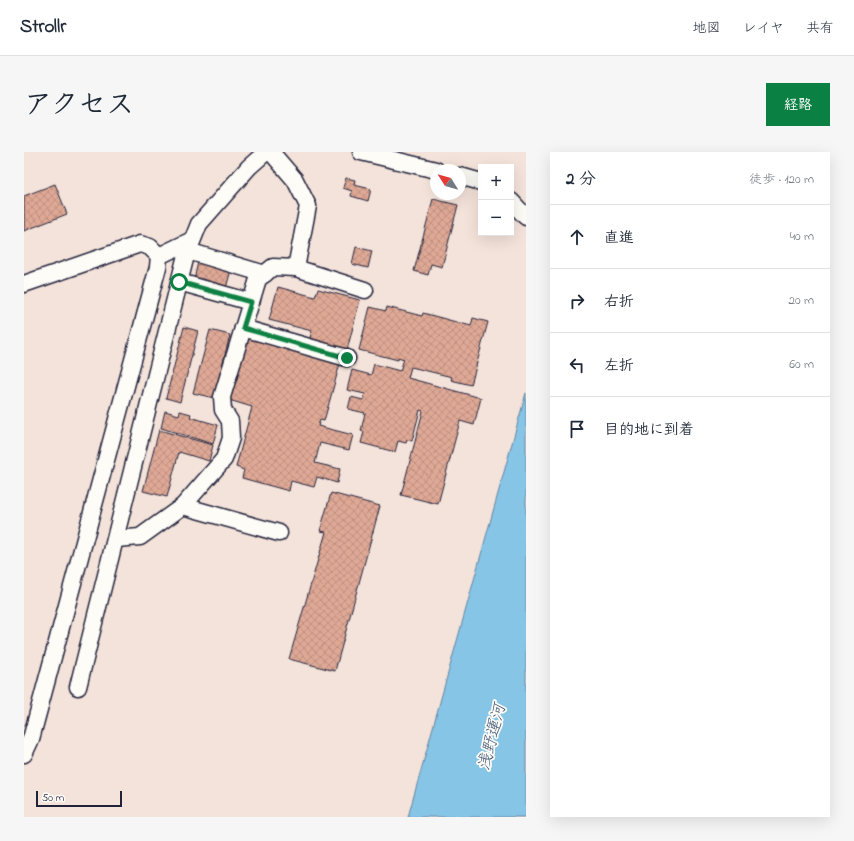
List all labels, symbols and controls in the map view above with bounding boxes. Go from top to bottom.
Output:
text: Strollr [20,14,66,41]
text: 地図 [693,18,721,39]
text: レイヤ [743,18,784,39]
text: 共有 [806,18,834,39]
button: 経路 [766,83,830,126]
text: アクセス [24,86,134,127]
north arrow [430,164,466,200]
map controls [478,164,514,236]
button: + [478,164,514,200]
text: 2 分 [566,167,596,192]
text: 徒歩 · 120 m [749,170,814,189]
button: − [478,200,514,236]
icon: ahead [566,226,588,248]
text: 直進 [604,227,634,249]
text: 40 m [790,227,814,246]
route start [170,273,188,291]
icon: right [566,290,588,312]
text: 右折 [604,291,634,313]
text: 20 m [789,291,814,310]
route end [338,349,356,367]
icon: left [566,354,588,376]
text: 左折 [604,355,634,377]
text: 60 m [789,355,814,374]
icon: arrive [566,418,588,440]
text: 目的地に到着 [604,419,694,441]
water label: 浅野運河 [472,698,514,773]
scale bar [36,789,122,808]
text: 50 m [42,790,64,806]

